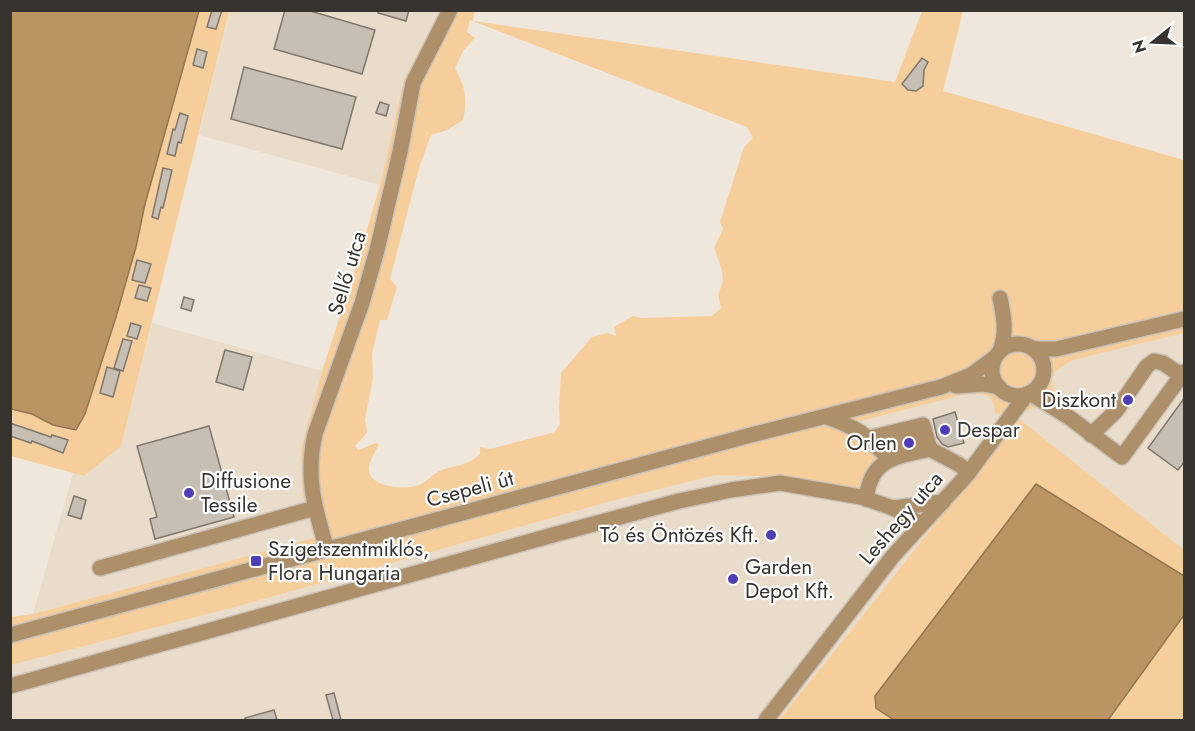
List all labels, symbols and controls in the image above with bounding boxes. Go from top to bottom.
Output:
north arrow [1123,12,1183,72]
text: N [1126,37,1152,56]
street label: Sellő utca [320,228,374,318]
place label: Diszkont [1042,385,1116,415]
marker: Diszkont [1121,393,1135,407]
place label: Despar [957,415,1021,445]
marker: Despar [938,423,952,437]
place label: Orlen [847,428,897,458]
marker: Orlen [902,436,916,450]
street label: Csepeli út [423,463,517,515]
street label: Leshegy utca [852,465,950,571]
place label: Diffusione Tessile [201,466,291,520]
marker: Diffusione Tessile [182,486,196,500]
place label: Tó és Öntözés Kft. [600,520,759,550]
marker: Tó és Öntözés Kft. [764,528,778,542]
place label: Szigetszentmiklós, Flora Hungaria [268,534,429,588]
place label: Garden Depot Kft. [745,552,834,606]
marker: Szigetszentmiklós, Flora Hungaria [249,554,263,568]
marker: Garden Depot Kft. [726,572,740,586]

